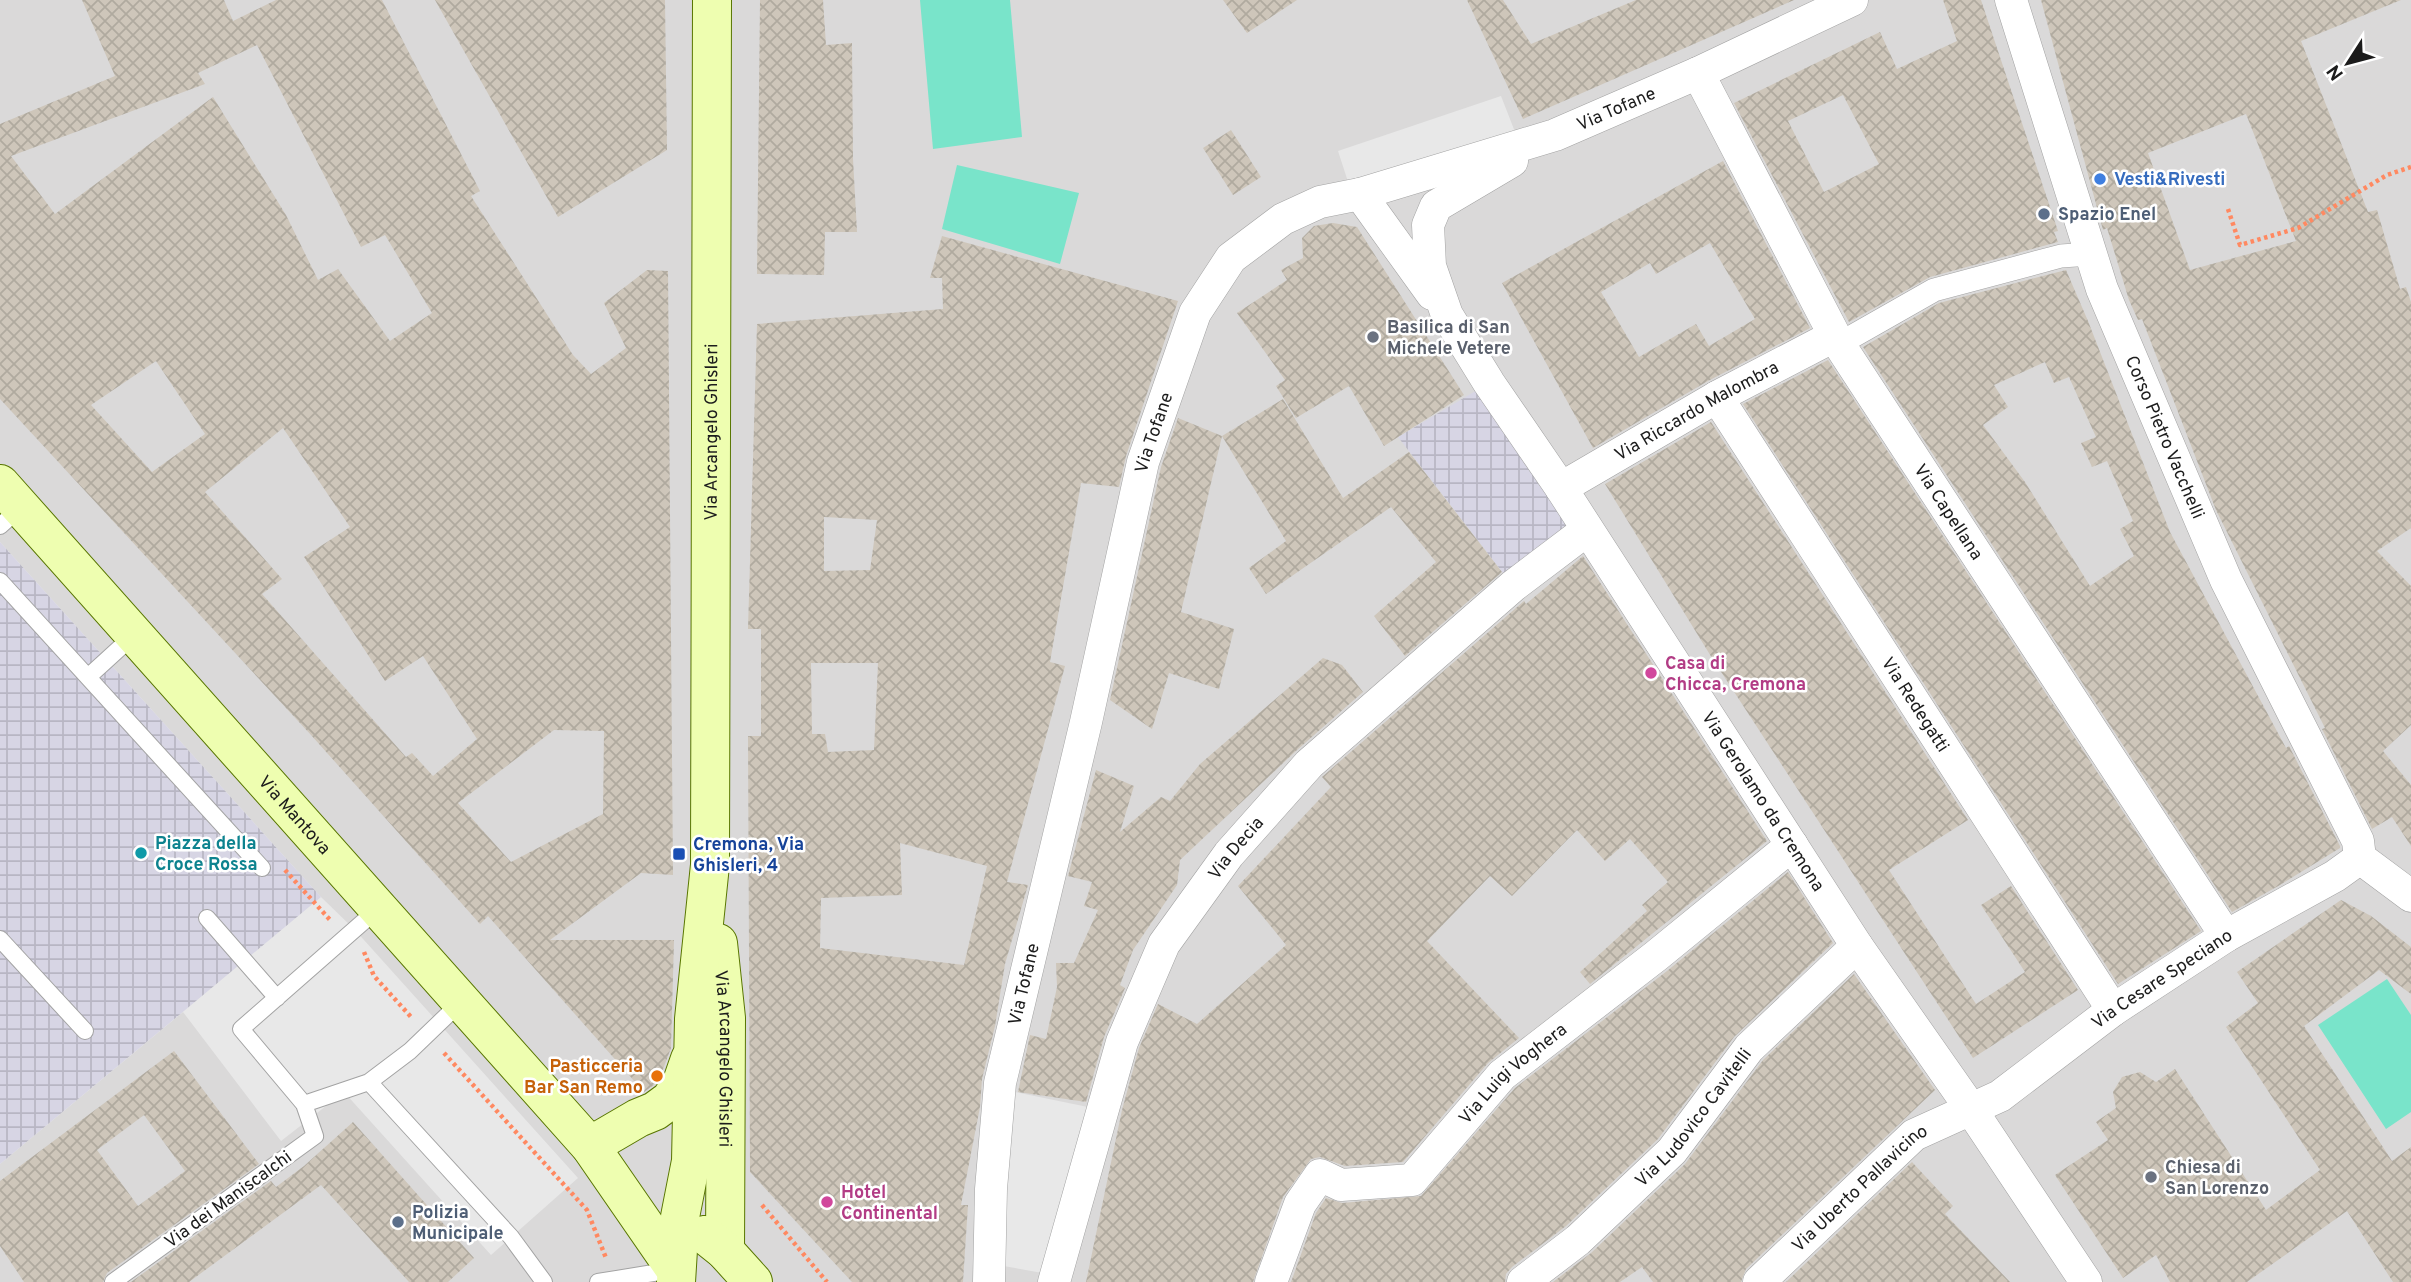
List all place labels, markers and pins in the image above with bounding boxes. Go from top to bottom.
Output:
place label: Vesti&Rivesti [2114,169,2225,192]
marker: Vesti&Rivesti [2092,171,2108,187]
place label: Spazio Enel [2058,204,2156,227]
marker: Spazio Enel [2036,206,2052,222]
place label: Basilica di San Michele Vetere [1387,317,1511,361]
marker: Basilica di San Michele Vetere [1365,329,1381,345]
place label: Casa di Chicca, Cremona [1665,653,1806,697]
marker: Casa di Chicca, Cremona [1643,665,1659,681]
place label: Piazza della Croce Rossa [155,833,258,877]
place label: Cremona, Via Ghisleri, 4 [693,834,804,878]
marker: Piazza della Croce Rossa [133,845,149,861]
marker: Cremona, Via Ghisleri, 4 [671,846,687,862]
place label: Pasticceria Bar San Remo [524,1056,643,1100]
marker: Pasticceria Bar San Remo [649,1068,665,1084]
place label: Chiesa di San Lorenzo [2165,1157,2269,1201]
marker: Chiesa di San Lorenzo [2143,1169,2159,1185]
place label: Hotel Continental [841,1182,938,1226]
marker: Hotel Continental [819,1194,835,1210]
place label: Polizia Municipale [412,1202,504,1246]
marker: Polizia Municipale [390,1214,406,1230]

